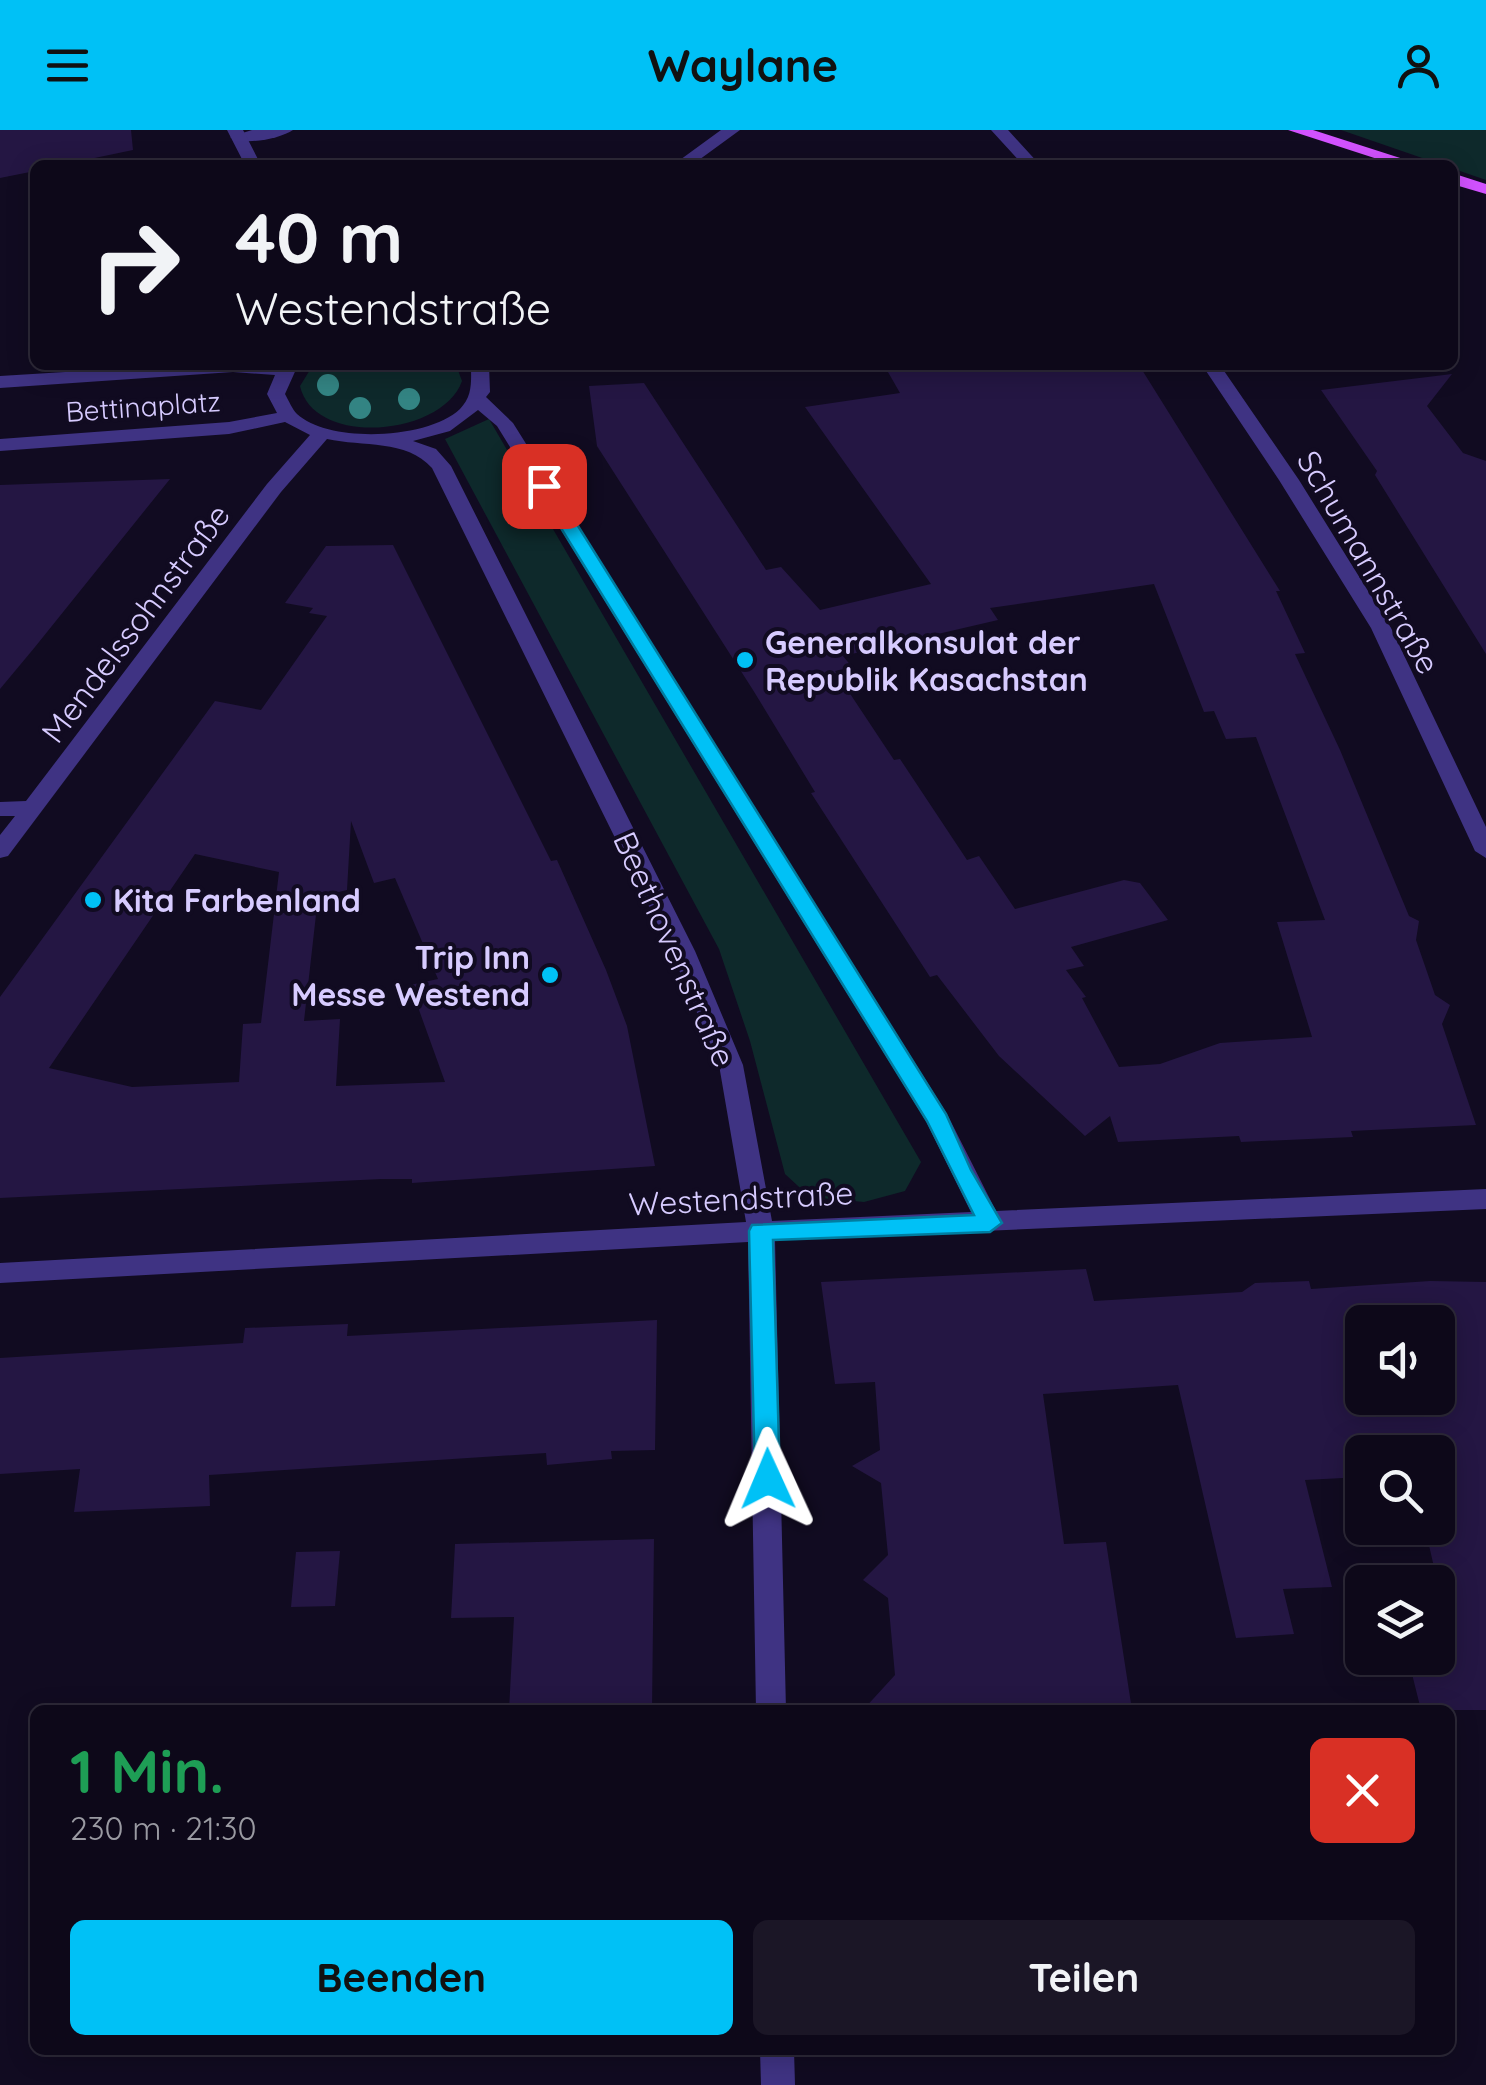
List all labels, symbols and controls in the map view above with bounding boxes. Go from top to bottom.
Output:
text: Waylane [648,37,838,93]
icon: menu [40,38,95,93]
icon: person [1391,38,1446,93]
text: 40 m [235,193,403,281]
icon: right [70,200,200,330]
text: Westendstraße [235,280,551,336]
street label: Bettinaplatz [64,383,222,429]
street label: Schumannstraße [1289,443,1449,681]
pin [502,444,587,529]
icon: arrive [517,459,572,514]
street label: Mendelssohnstraße [32,496,238,750]
place label: Generalkonsulat der Republik Kasachstan [765,622,1088,699]
marker: Generalkonsulat der Republik Kasachstan [734,649,756,671]
street label: Beethovenstraße [605,825,745,1073]
place label: Kita Farbenland [113,880,361,920]
marker: Kita Farbenland [82,889,104,911]
place label: Trip Inn Messe Westend [291,937,530,1014]
marker: Trip Inn Messe Westend [539,964,561,986]
street label: Westendstraße [628,1172,854,1224]
map controls [1345,1305,1455,1675]
button: sound [1345,1305,1455,1415]
position arrow [716,1427,820,1531]
button: search [1345,1435,1455,1545]
button: layers [1345,1565,1455,1675]
text: 1 Min. [70,1733,224,1808]
button: close [1310,1738,1415,1843]
text: 230 m · 21:30 [70,1808,257,1848]
button: Beenden [70,1920,733,2035]
button: Teilen [753,1920,1415,2035]

